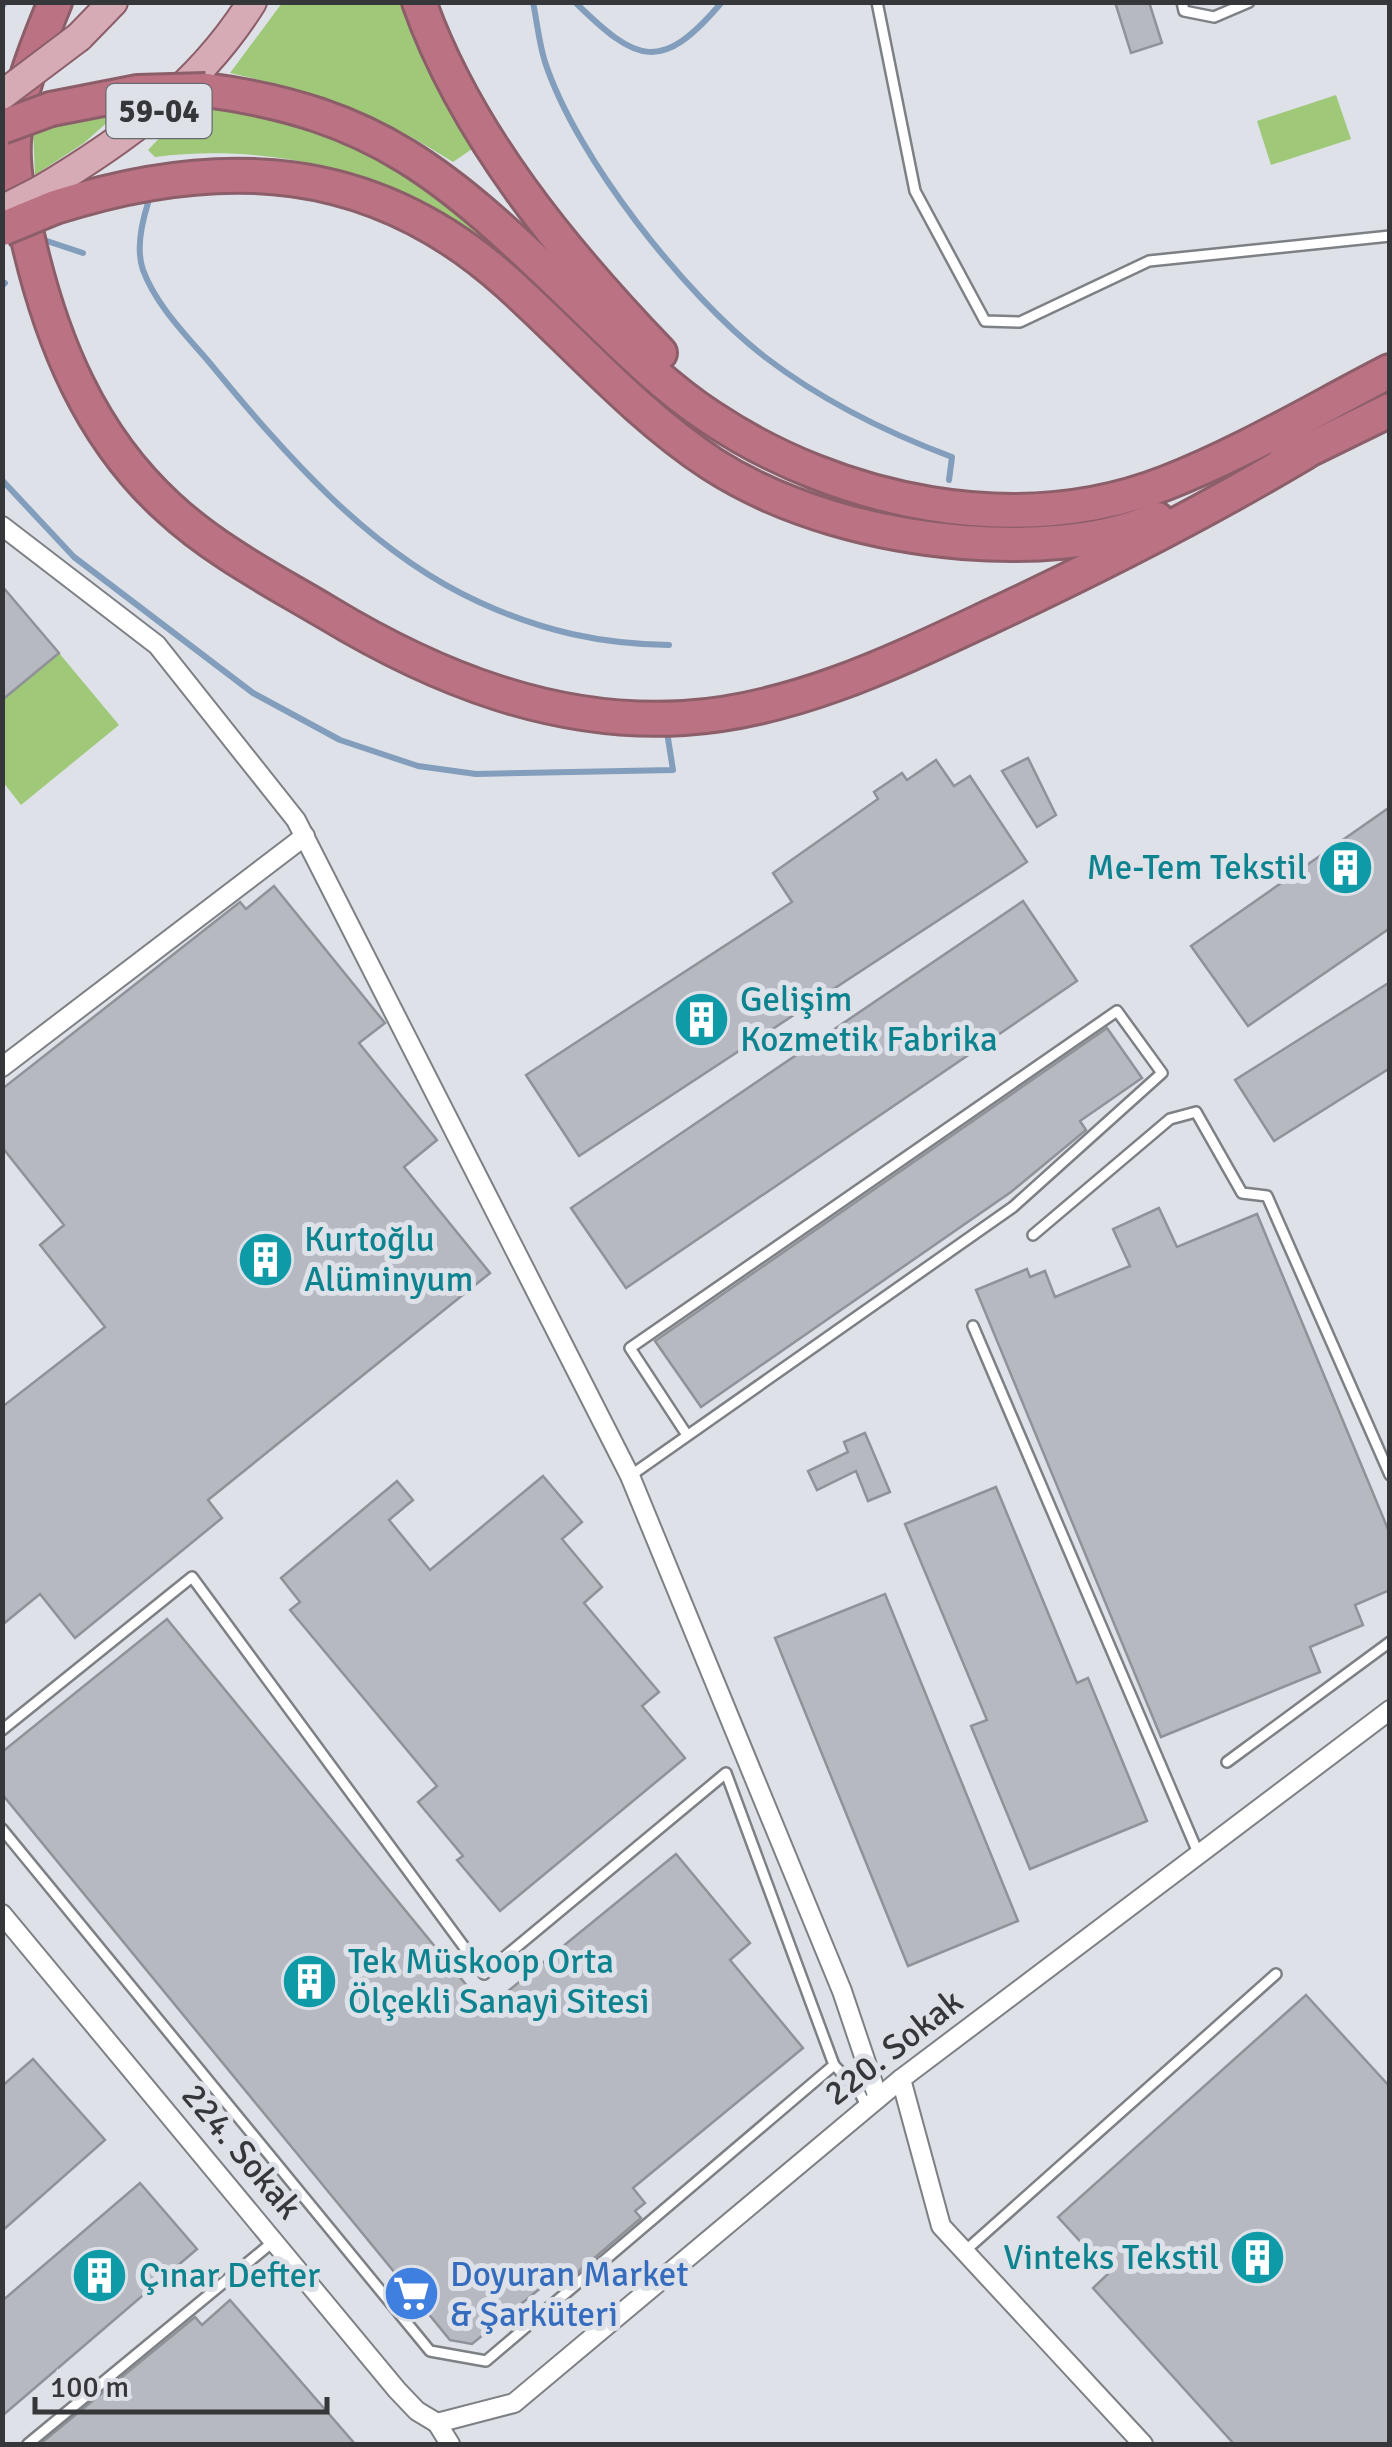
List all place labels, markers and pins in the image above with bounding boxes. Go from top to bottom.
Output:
building icon: Me-Tem Tekstil [1316,837,1376,897]
place label: Me-Tem Tekstil [1086,846,1307,889]
place label: Gelişim Kozmetik Fabrika [740,978,998,1061]
building icon: Gelişim Kozmetik Fabrika [671,989,731,1049]
place label: Kurtoğlu Alüminyum [304,1218,473,1301]
building icon: Kurtoğlu Alüminyum [235,1229,295,1289]
place label: Tek Müskoop Orta Ölçekli Sanayi Sitesi [348,1940,650,2023]
building icon: Tek Müskoop Orta Ölçekli Sanayi Sitesi [279,1951,339,2011]
building icon: Vinteks Tekstil [1228,2227,1288,2287]
place label: Vinteks Tekstil [1003,2236,1219,2279]
building icon: Çınar Defter [70,2245,130,2305]
place label: Doyuran Market & Şarküteri [450,2253,689,2336]
place label: Çınar Defter [139,2254,320,2297]
supermarket icon: Doyuran Market & Şarküteri [381,2264,441,2324]

